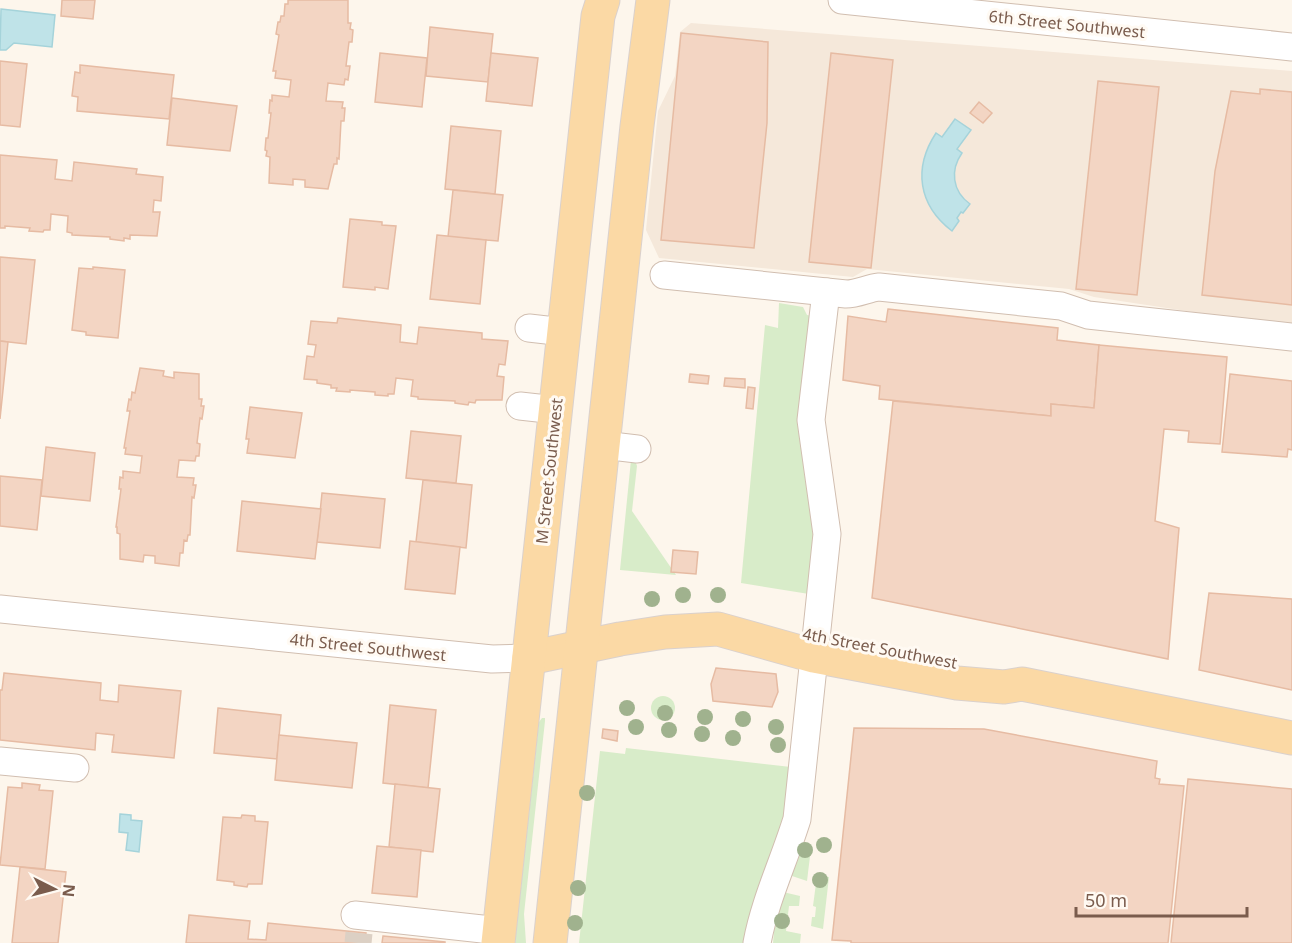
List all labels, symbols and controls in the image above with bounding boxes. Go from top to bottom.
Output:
street label: 6th Street Southwest [988,5,1146,43]
street label: M Street Southwest [530,397,568,545]
street label: 4th Street Southwest [801,622,959,674]
street label: 4th Street Southwest [289,628,447,666]
north arrow [24,859,84,919]
scale bar [1076,880,1247,918]
text: N [57,883,81,898]
text: 50 m [1085,888,1127,912]

